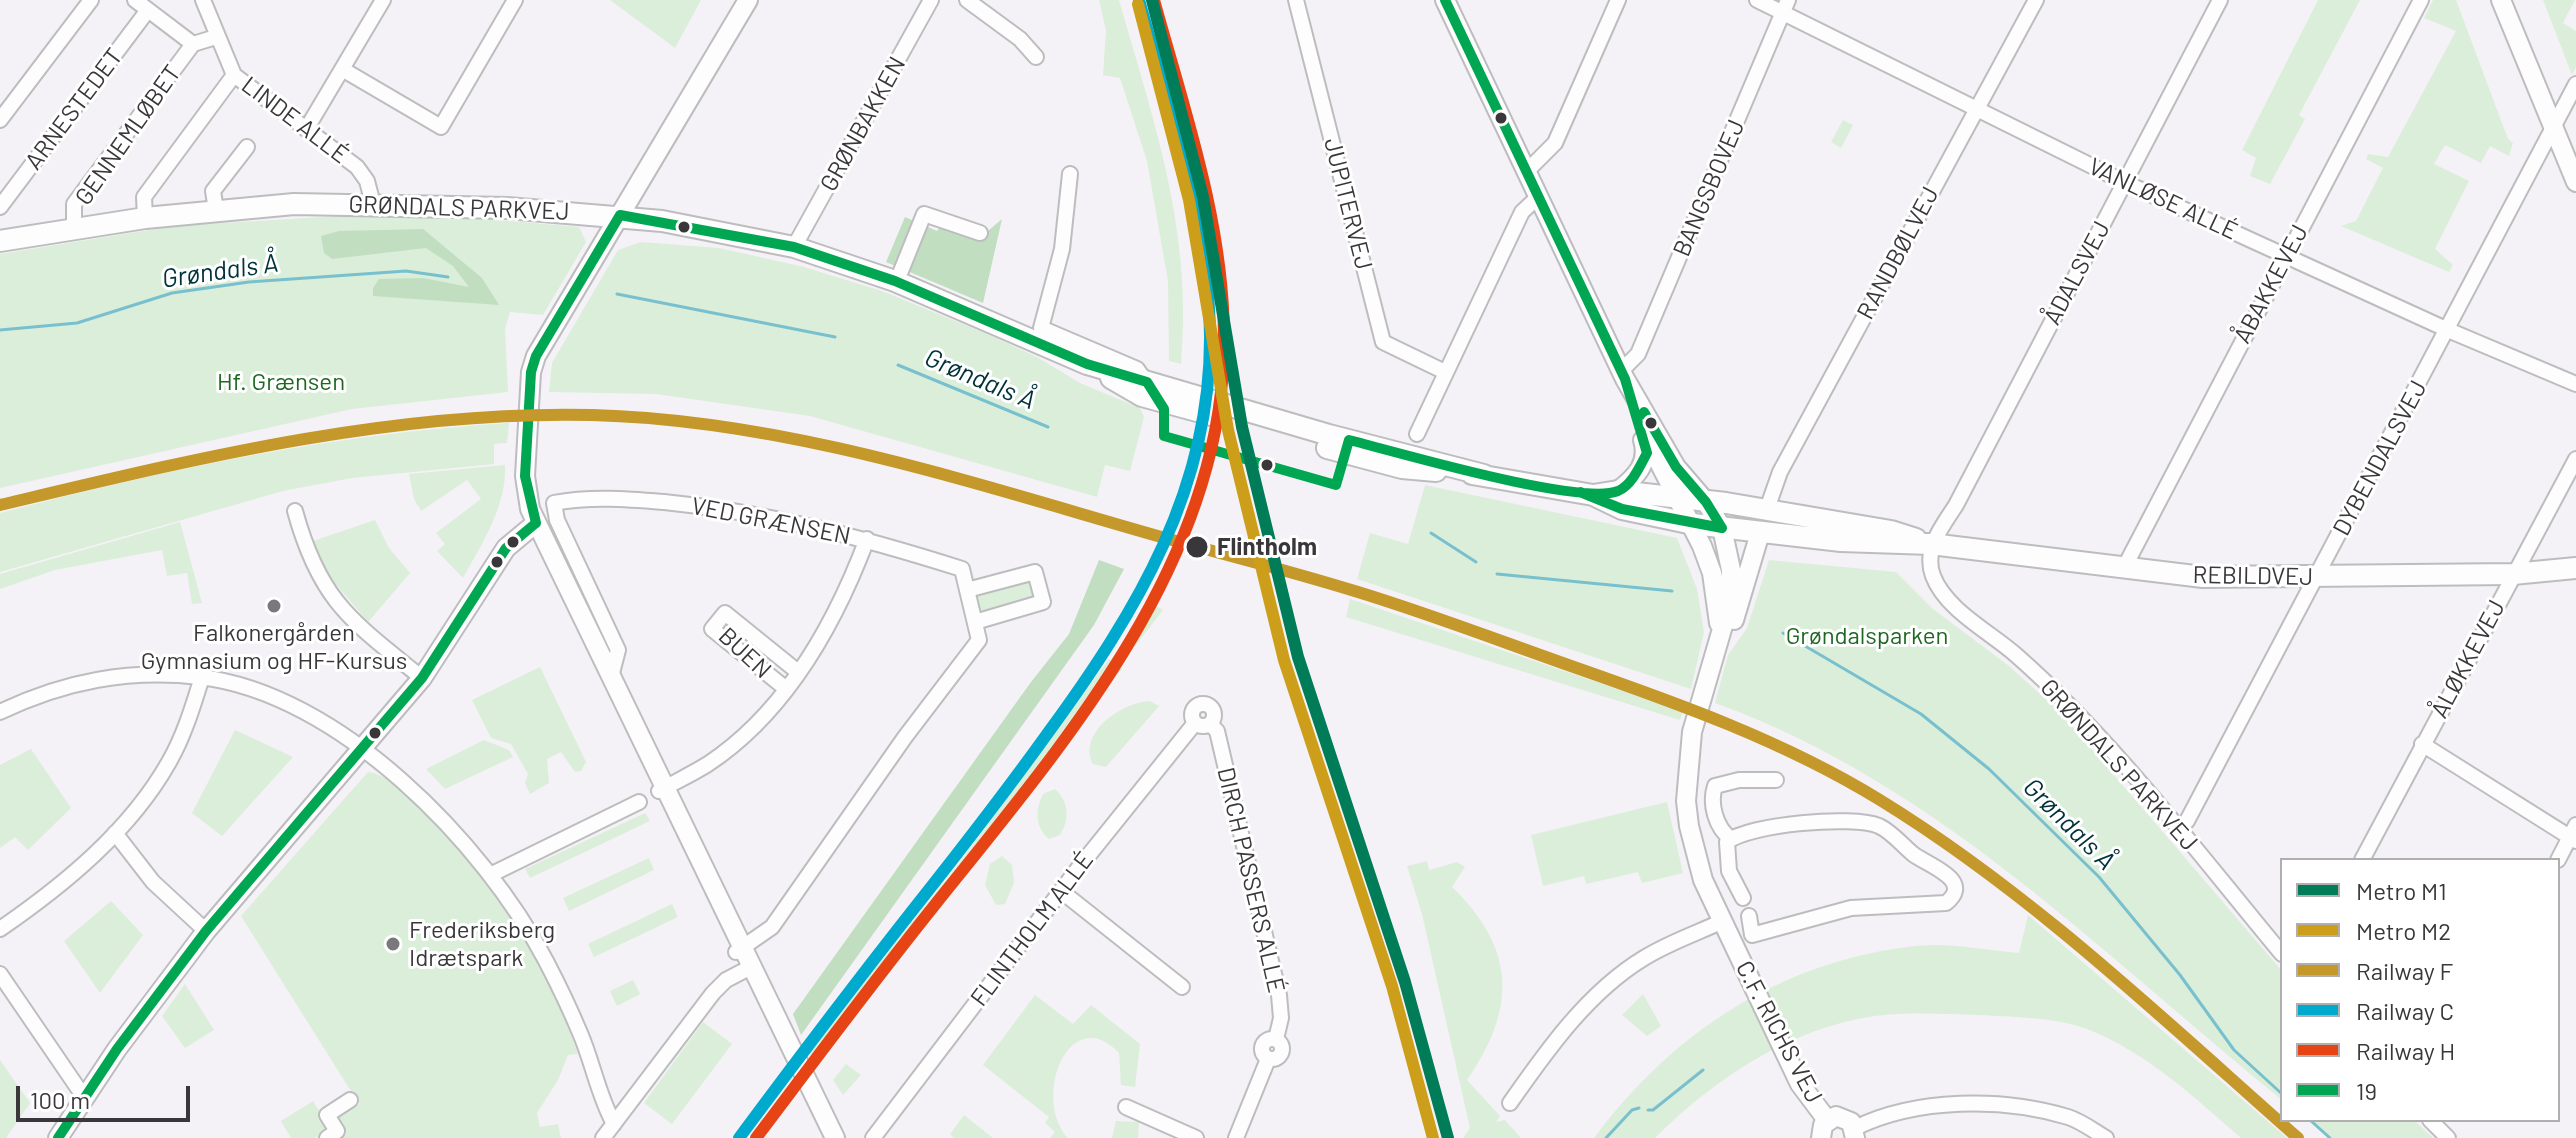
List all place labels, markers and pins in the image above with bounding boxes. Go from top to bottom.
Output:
unlabelled marker [1493,110,1509,126]
unlabelled marker [676,219,692,235]
unlabelled marker [1643,415,1659,431]
unlabelled marker [1259,457,1275,473]
place label: Flintholm [1217,533,1317,561]
unlabelled marker [505,534,521,550]
marker: Flintholm [1184,534,1210,560]
unlabelled marker [489,554,505,570]
marker: Falkonergården Gymnasium og HF-Kursus [265,597,283,615]
place label: Falkonergården Gymnasium og HF-Kursus [141,619,407,675]
unlabelled marker [367,725,383,741]
place label: Frederiksberg Idrætspark [409,916,555,972]
marker: Frederiksberg Idrætspark [384,935,402,953]

